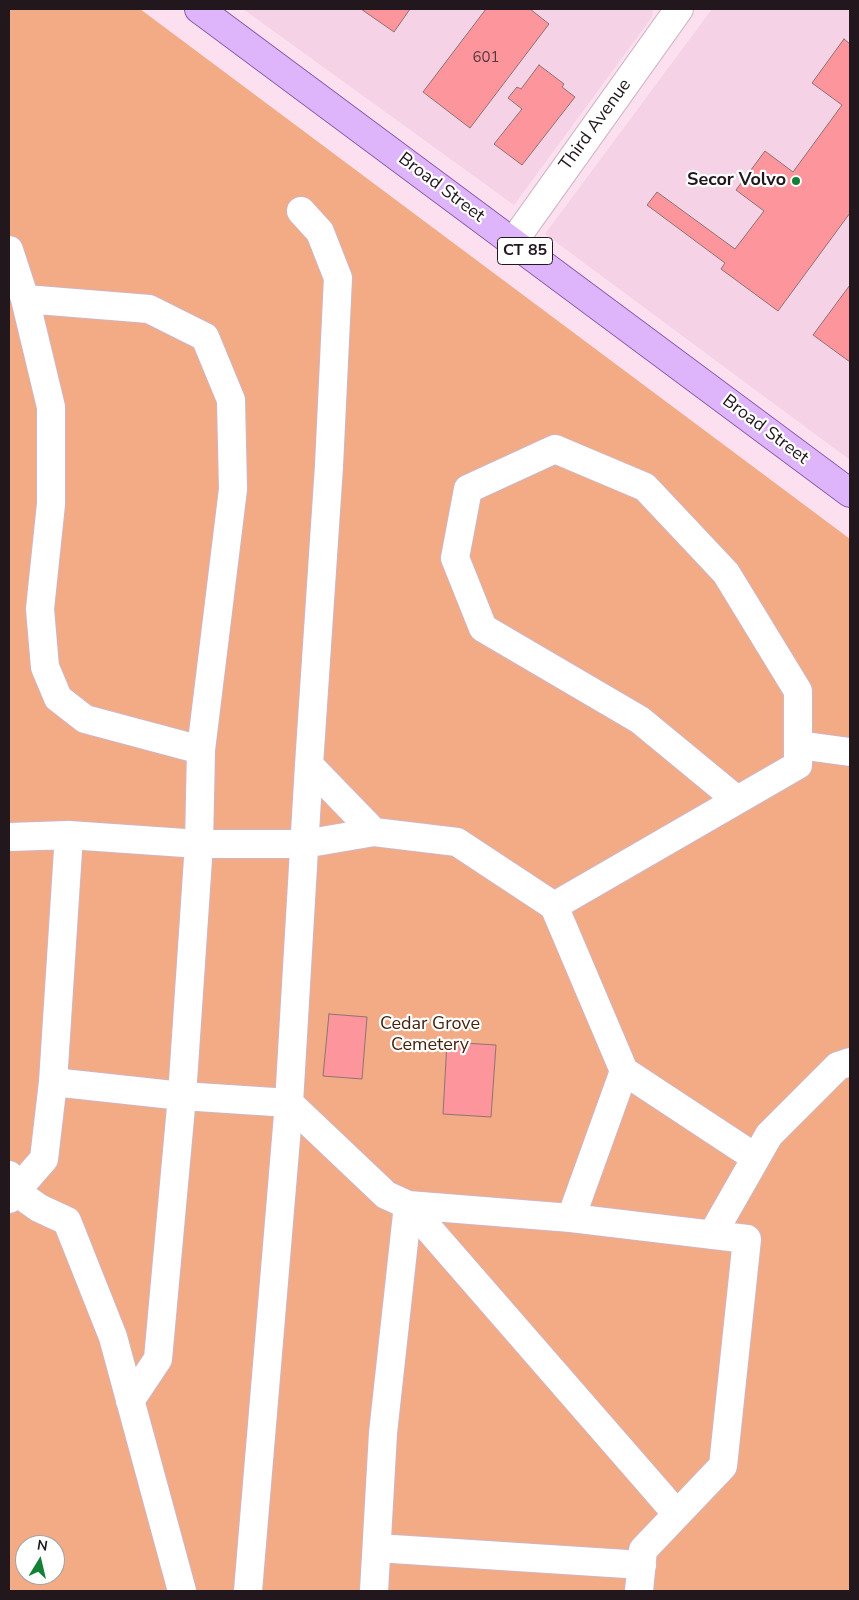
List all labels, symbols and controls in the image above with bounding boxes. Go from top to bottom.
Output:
house number: 601 [473,49,499,67]
street label: Third Avenue [556,75,636,175]
street label: Broad Street [394,149,488,227]
place label: Secor Volvo [687,170,786,192]
marker: Secor Volvo [790,175,802,187]
road number: CT 85 [498,238,552,264]
street label: Broad Street [718,391,812,469]
park label: Cedar Grove Cemetery [380,1014,480,1056]
north arrow [15,1535,65,1585]
text: N [36,1535,49,1556]

